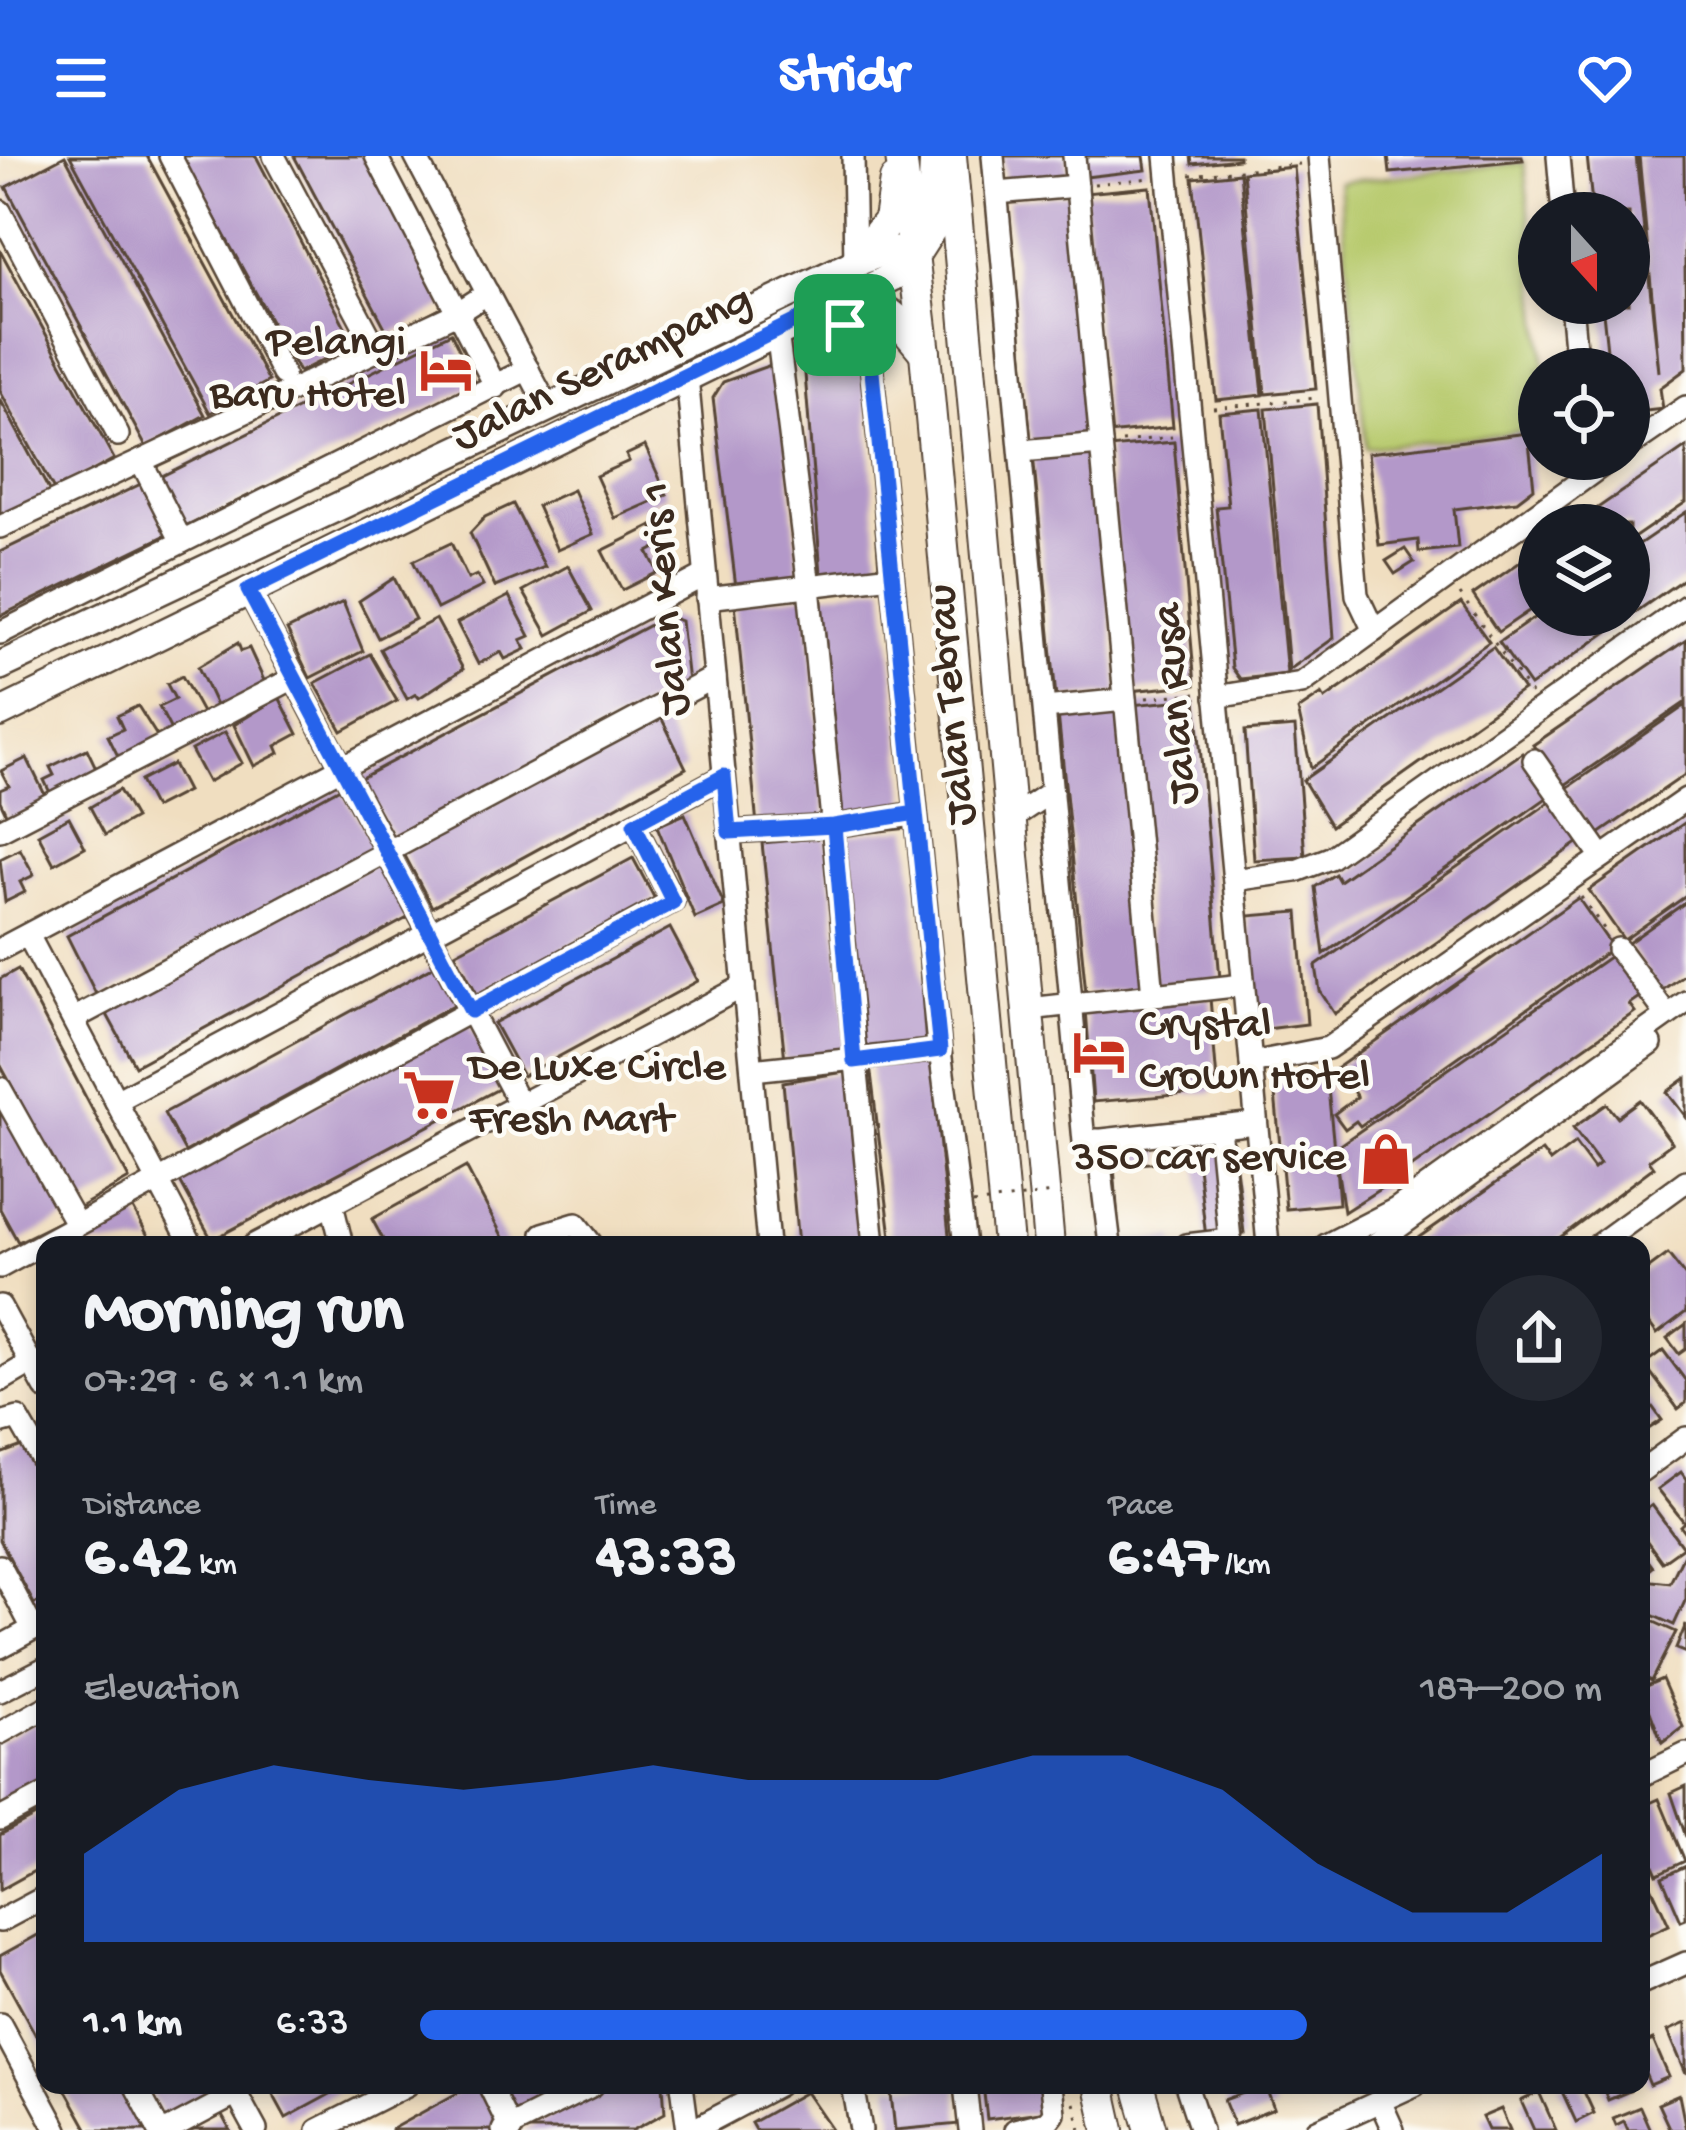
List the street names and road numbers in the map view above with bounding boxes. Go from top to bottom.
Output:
street label: Jalan Serampang [445,275,761,465]
street label: Jalan Keris 1 [631,480,705,718]
street label: Jalan Tebrau [917,582,991,828]
street label: Jalan Rusa [1143,599,1213,807]

